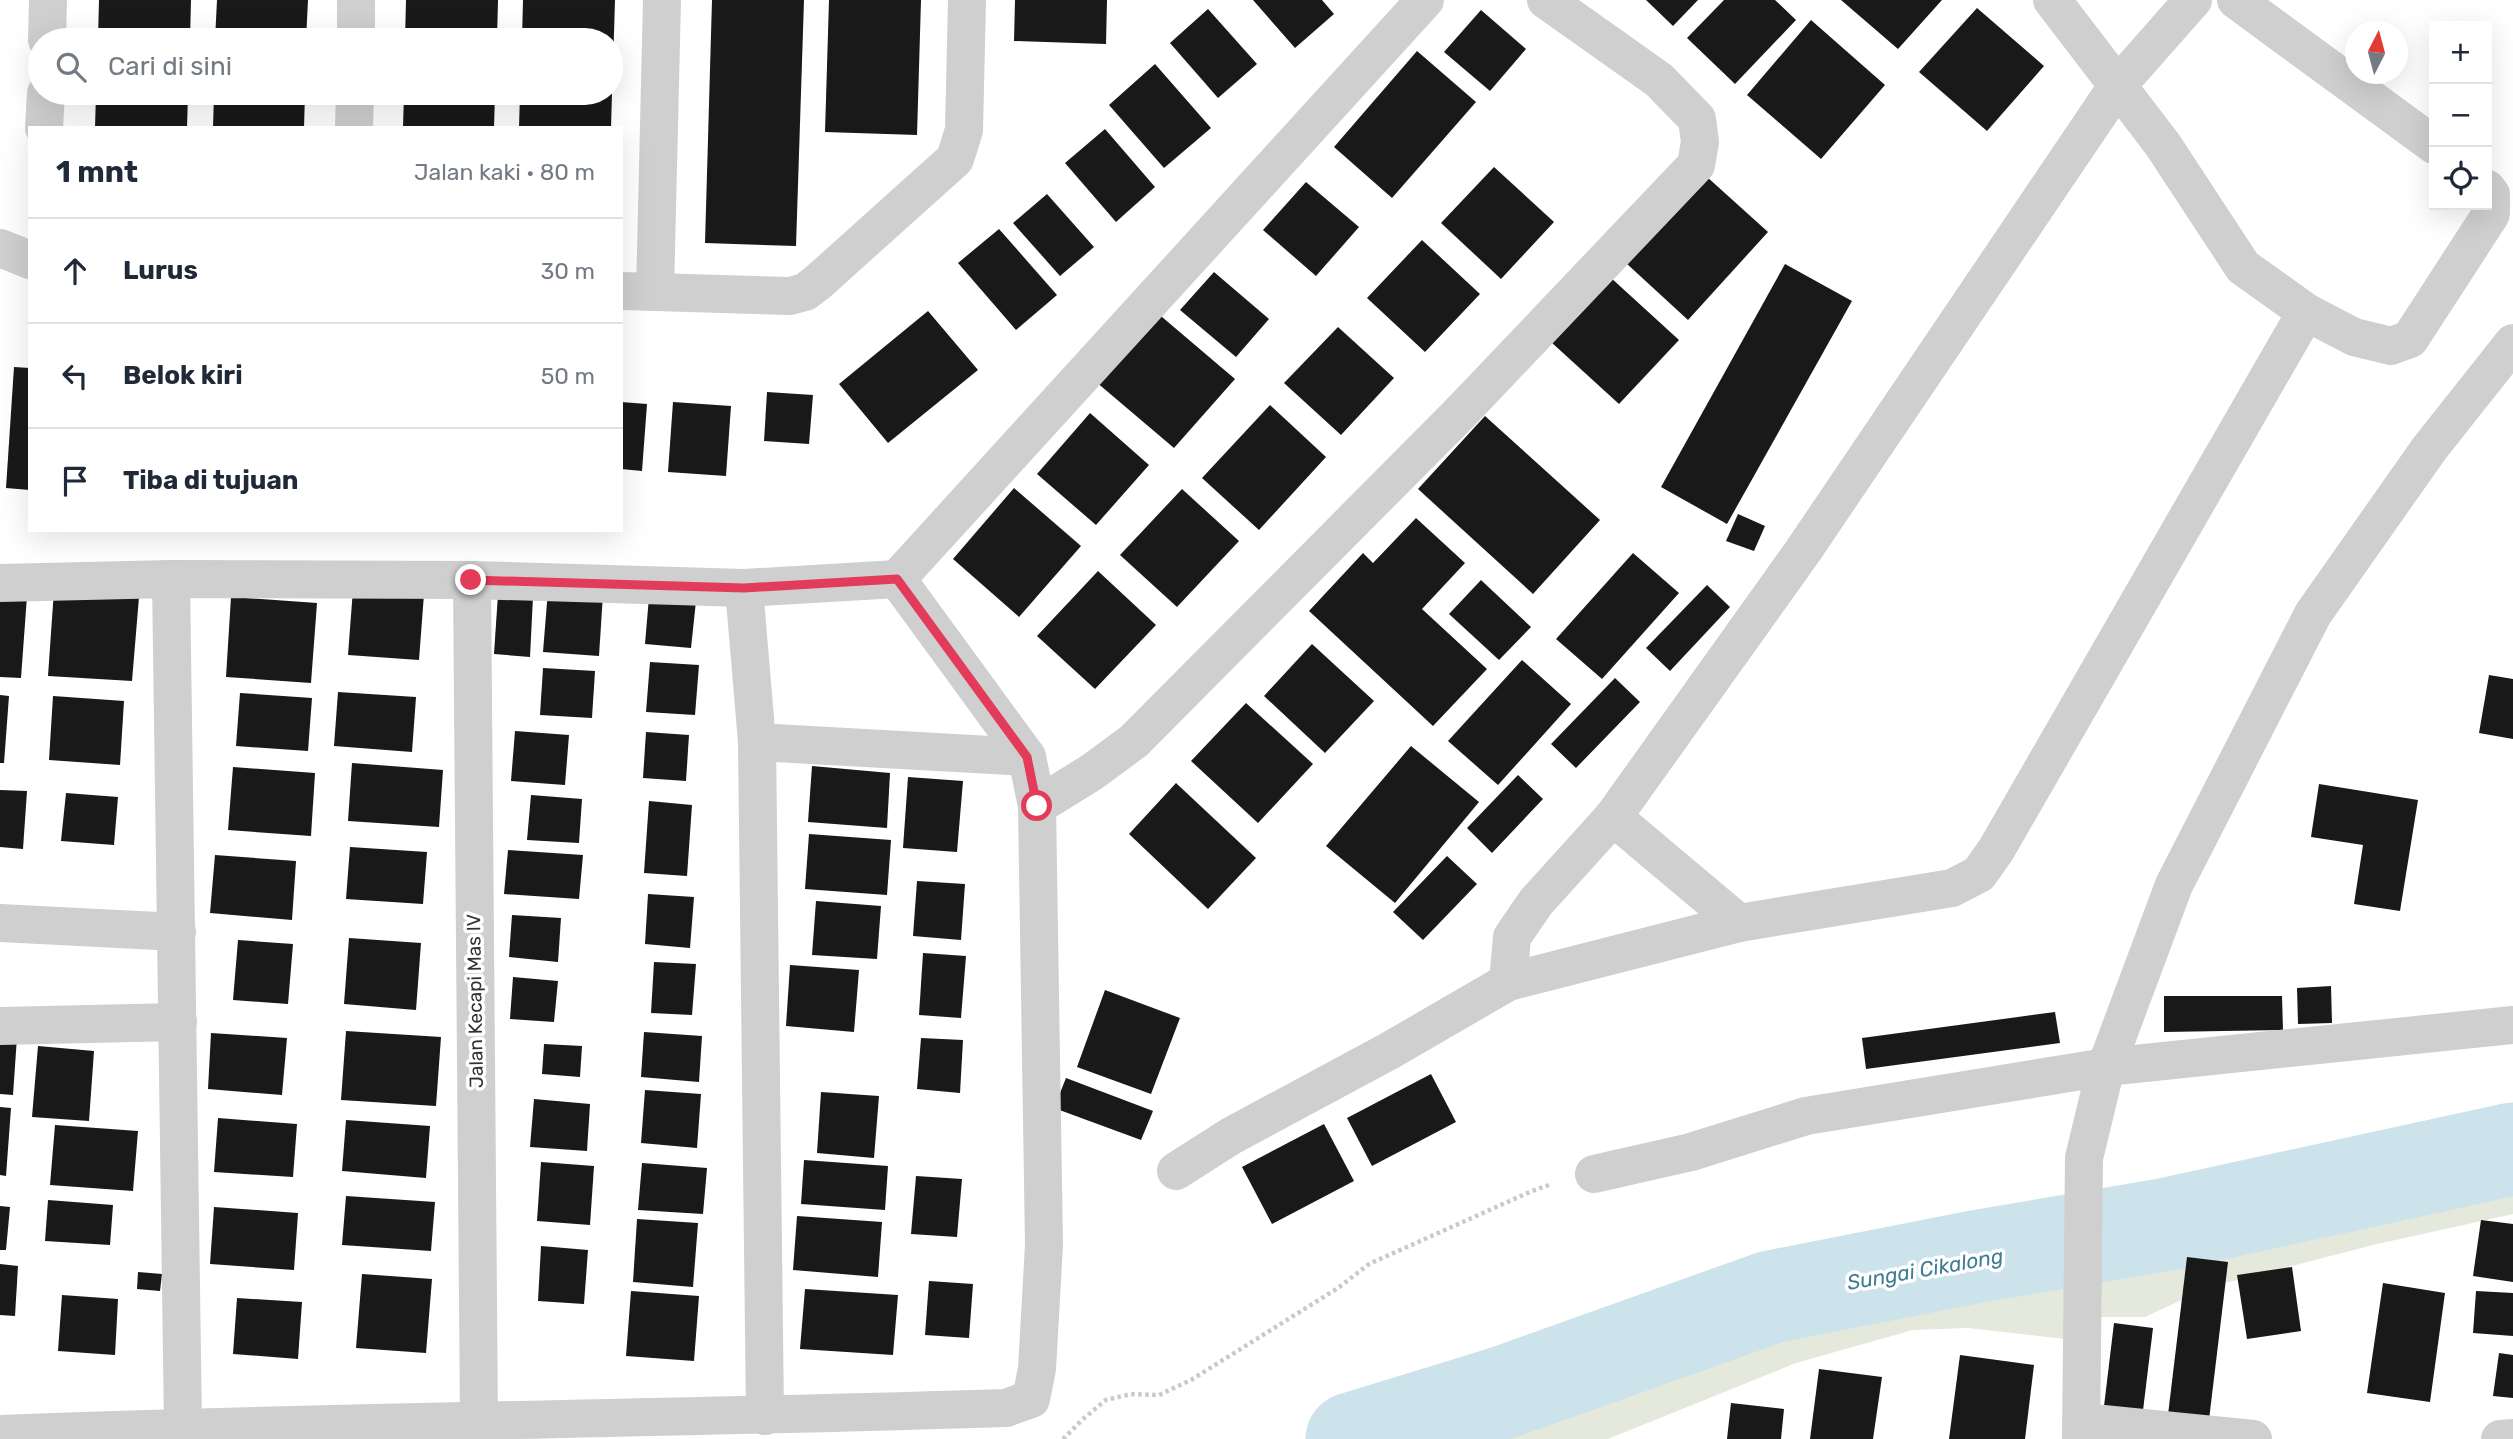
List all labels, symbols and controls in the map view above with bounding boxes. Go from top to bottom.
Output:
north arrow [2345,21,2408,84]
map controls [2429,21,2492,210]
button: + [2429,21,2492,84]
search box [28,28,623,105]
icon: search [52,48,90,86]
text: Cari di sini [108,51,232,82]
button: − [2429,84,2492,147]
button: locate [2429,147,2492,210]
text: 1 mnt [56,154,138,190]
text: Jalan kaki · 80 m [414,158,595,186]
icon: ahead [56,252,94,290]
text: Lurus [123,255,198,286]
text: 30 m [540,257,595,285]
icon: left [56,357,94,395]
text: Belok kiri [123,360,243,391]
text: 50 m [541,362,595,390]
icon: arrive [56,462,94,500]
text: Tiba di tujuan [123,465,298,496]
route end [455,564,486,595]
route start [1021,790,1052,821]
street label: Jalan Kecapi Mas IV [462,914,488,1088]
water label: Sungai Cikalong [1845,1243,2005,1295]

